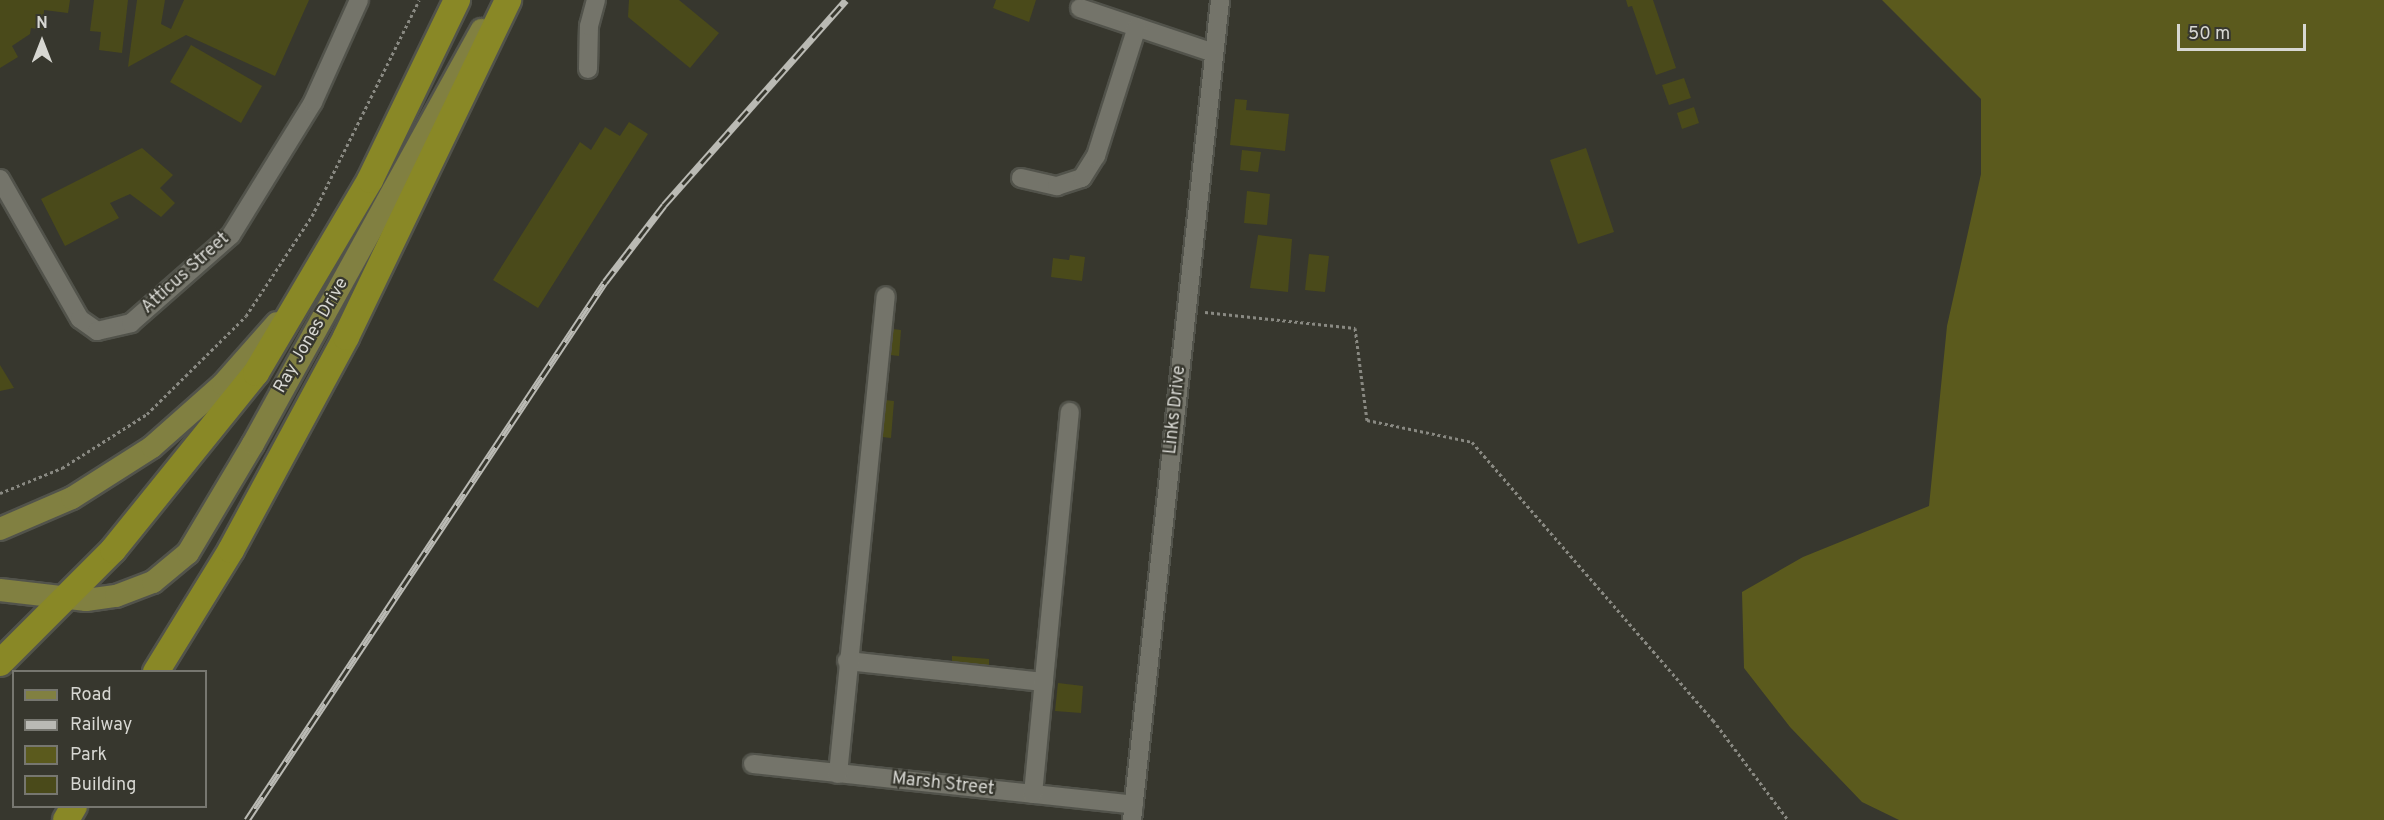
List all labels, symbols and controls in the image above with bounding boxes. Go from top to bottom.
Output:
north arrow [12,12,72,72]
scale bar [2180,12,2309,50]
text: N [36,14,48,34]
text: 50 m [2188,23,2230,46]
street label: Atticus Street [138,229,234,319]
street label: Ray Jones Drive [270,274,354,398]
street label: Links Drive [1161,364,1191,456]
legend [12,670,207,808]
text: Road [70,684,112,707]
text: Railway [70,714,132,737]
text: Park [70,744,107,767]
street label: Marsh Street [891,769,995,801]
text: Building [70,774,136,797]

